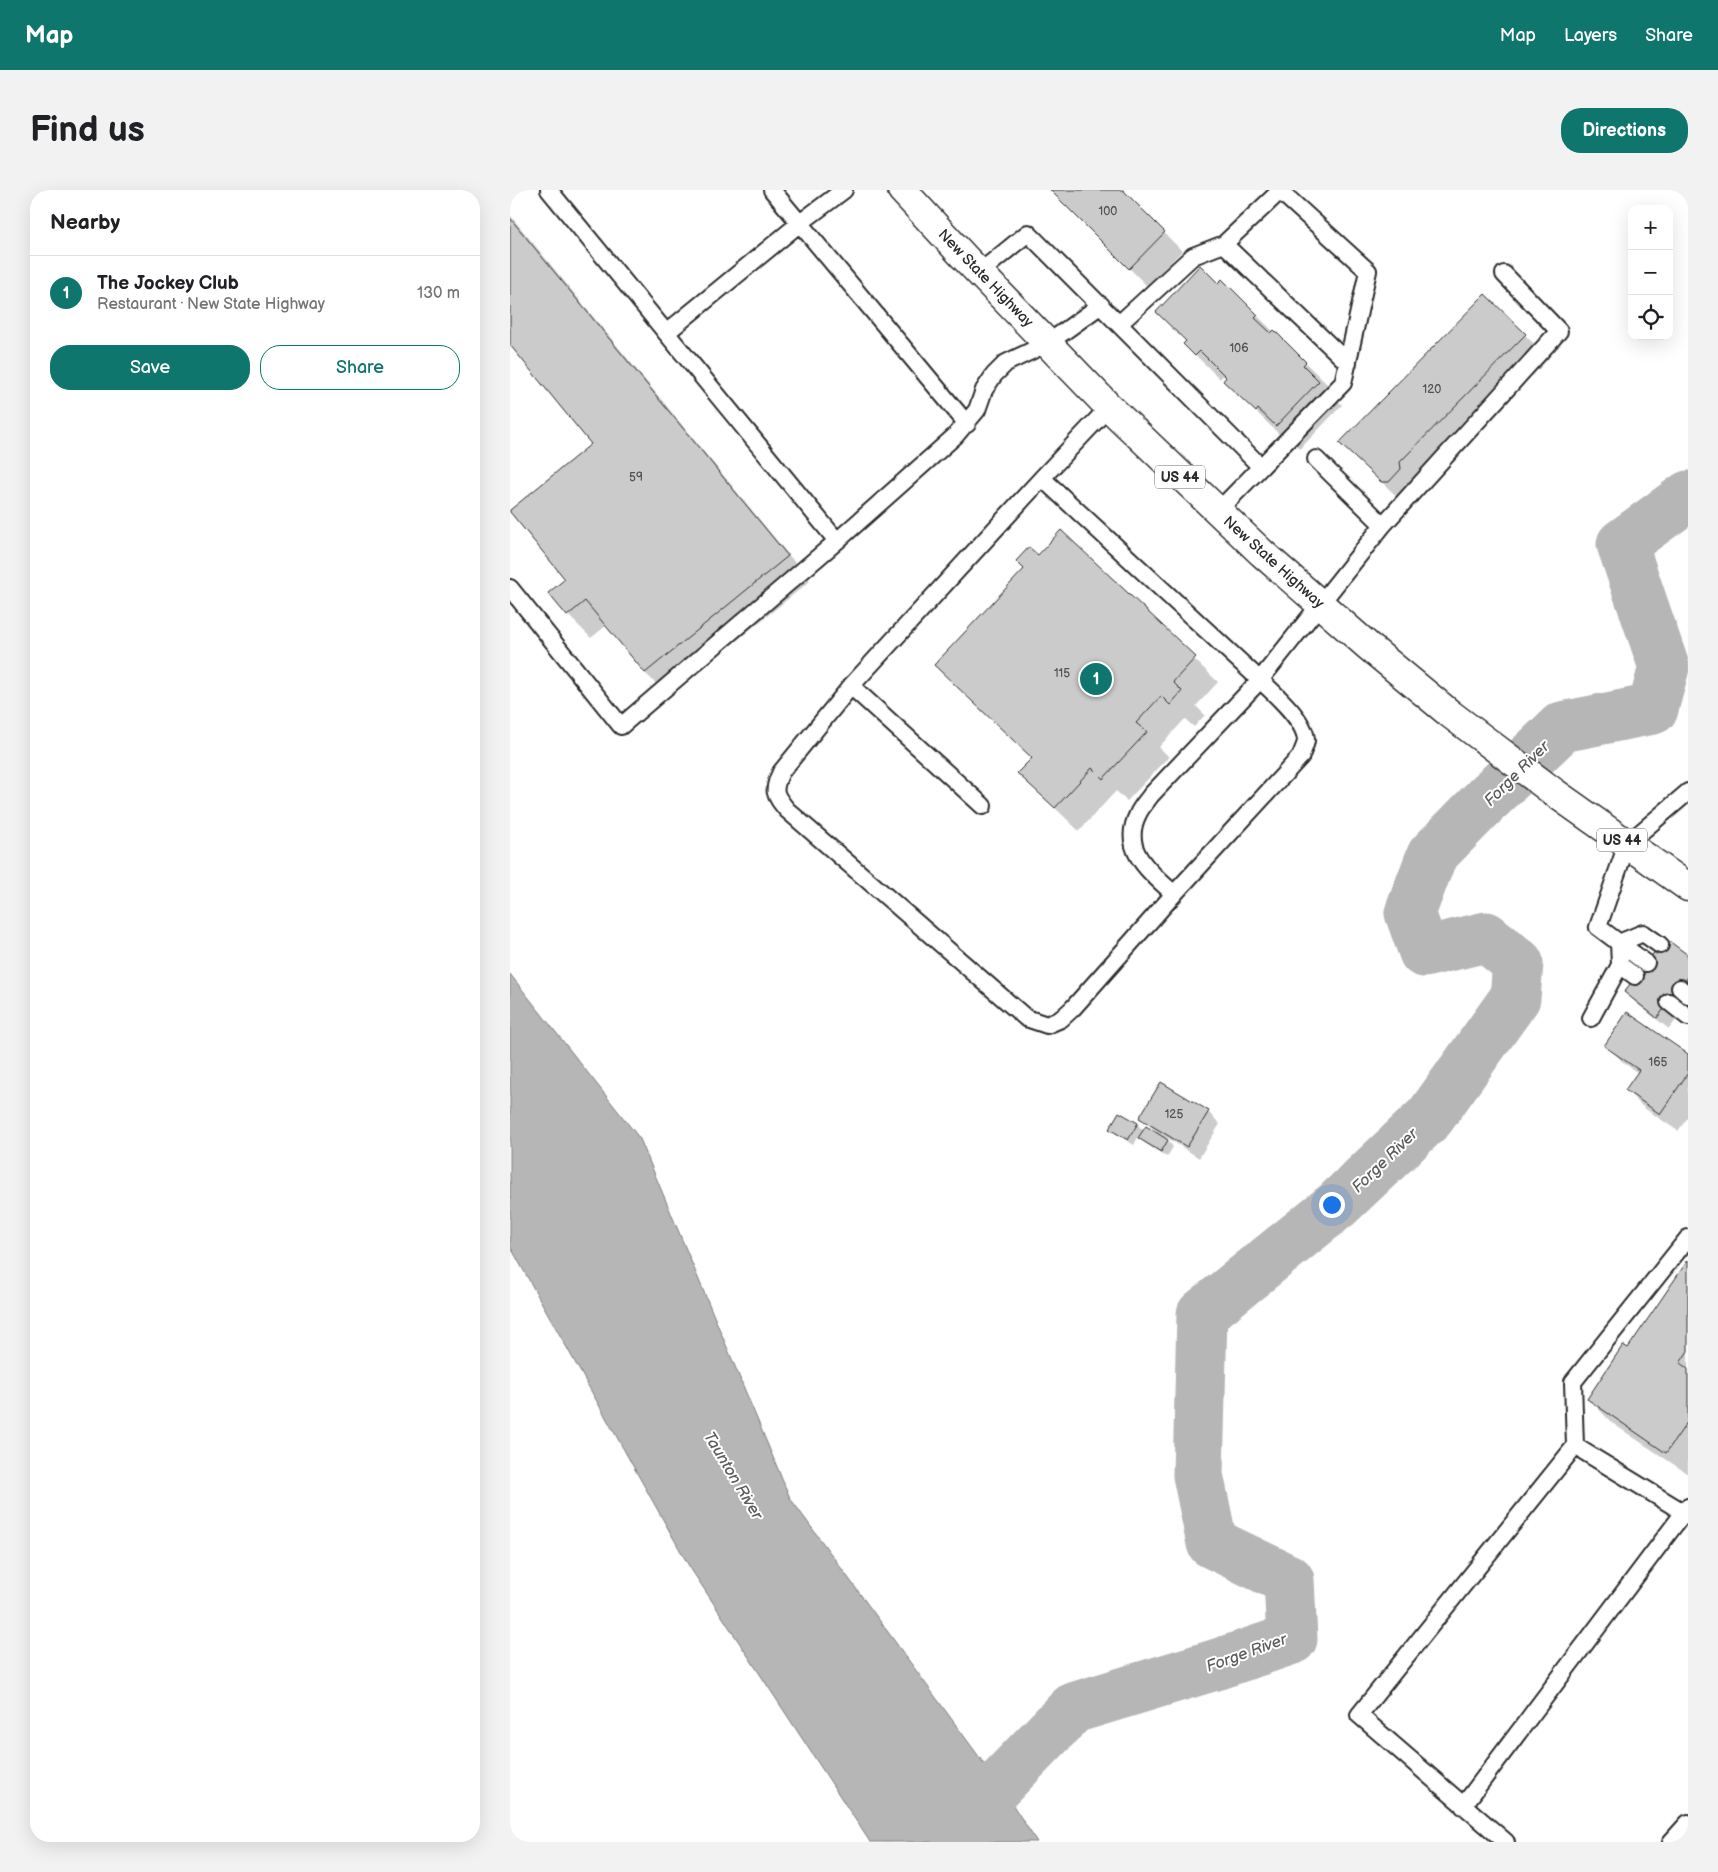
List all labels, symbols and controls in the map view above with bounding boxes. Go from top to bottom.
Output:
text: Map [25,21,73,50]
text: Map [1500,25,1536,46]
text: Layers [1564,25,1617,46]
text: Share [1645,25,1693,46]
button: Directions [1561,108,1688,153]
text: Find us [30,109,145,152]
house number: 100 [1099,204,1117,219]
map controls [1628,205,1673,340]
button: + [1628,205,1673,250]
text: Nearby [50,210,120,235]
street label: New State Highway [934,225,1038,332]
button: − [1628,250,1673,295]
text: The Jockey Club [97,272,239,295]
text: 1 [63,284,69,303]
text: 130 m [417,284,460,303]
text: Restaurant · New State Highway [97,295,325,314]
button: locate [1628,295,1673,340]
house number: 106 [1229,341,1249,356]
button: Save [50,345,250,390]
button: Share [260,345,460,390]
house number: 120 [1423,382,1441,397]
road number: US 44 [1155,466,1205,488]
house number: 59 [629,470,643,485]
street label: New State Highway [1219,512,1328,613]
pin: 1 [1080,660,1112,698]
house number: 115 [1054,666,1070,681]
water label: Forge River [1481,737,1554,811]
road number: US 44 [1597,828,1647,852]
house number: 165 [1649,1055,1668,1070]
house number: 125 [1165,1107,1183,1122]
water label: Forge River [1348,1124,1423,1197]
your location [1319,1192,1345,1218]
water label: Taunton River [699,1429,767,1524]
water label: Forge River [1204,1630,1290,1677]

